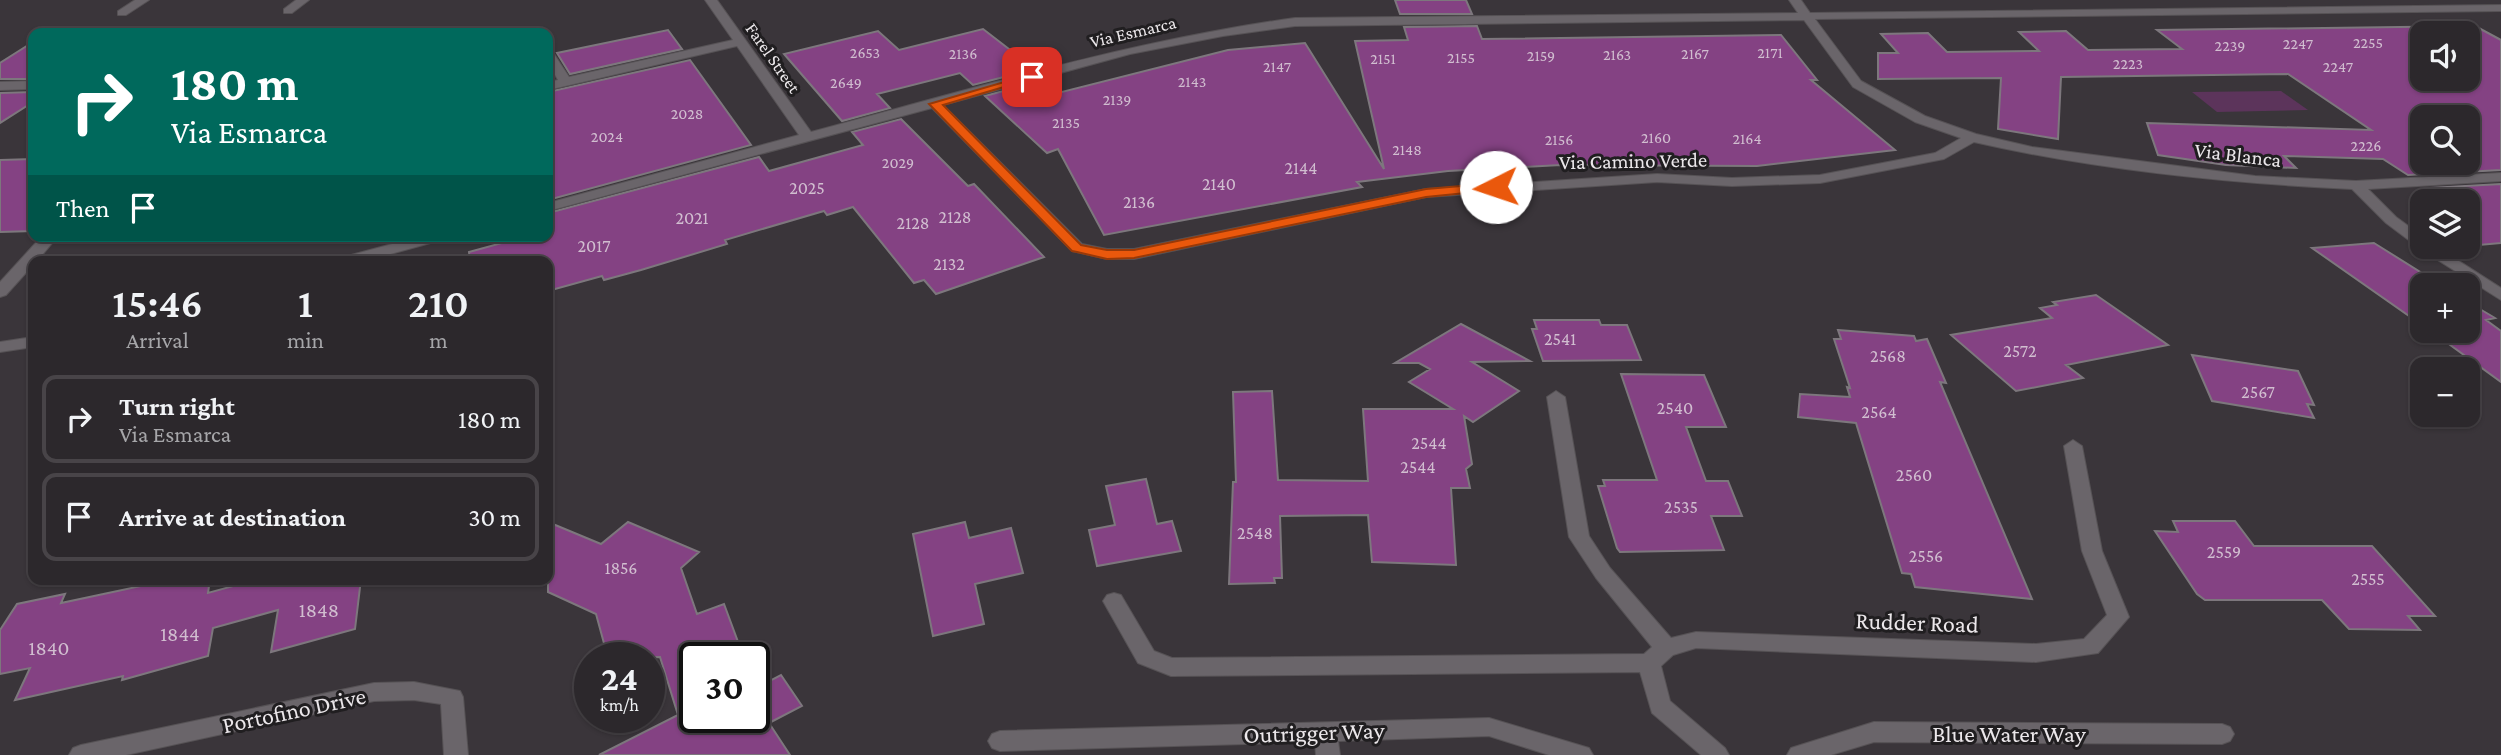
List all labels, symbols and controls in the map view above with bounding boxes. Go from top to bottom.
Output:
street label: Via Esmarca [1088,12,1178,52]
street label: Farel Street [742,19,805,98]
map controls [2410,21,2480,427]
button: sound [2410,21,2480,91]
house number: 2255 [2353,34,2383,51]
house number: 2247 [2283,35,2314,52]
house number: 2239 [2215,37,2245,54]
house number: 2653 [850,44,880,61]
house number: 2171 [1757,44,1783,61]
house number: 2136 [949,45,977,62]
house number: 2167 [1681,45,1710,62]
house number: 2163 [1603,46,1631,63]
pin [1002,47,1062,107]
house number: 2159 [1527,47,1555,64]
house number: 2155 [1447,49,1475,66]
house number: 2151 [1370,50,1396,67]
house number: 2223 [2113,55,2143,72]
icon: right [56,56,147,147]
text: 180 m [171,56,299,111]
icon: arrive [1013,58,1051,96]
house number: 2147 [1263,58,1292,75]
house number: 2247 [2323,58,2354,75]
house number: 2143 [1178,73,1206,90]
house number: 2649 [830,74,862,91]
house number: 2139 [1103,91,1131,108]
house number: 2028 [671,105,703,122]
button: search [2410,105,2480,175]
text: Via Esmarca [171,114,327,150]
house number: 2135 [1052,114,1080,131]
house number: 2024 [591,128,623,145]
house number: 2160 [1641,129,1671,146]
house number: 2164 [1732,130,1762,147]
house number: 2156 [1545,131,1573,148]
house number: 2226 [2351,137,2381,154]
street label: Via Blanca [2193,138,2283,172]
house number: 2148 [1392,141,1422,158]
street label: Via Camino Verde [1559,148,1707,174]
position arrow [1459,150,1533,224]
house number: 2029 [882,154,914,171]
house number: 2144 [1285,158,1317,178]
house number: 2140 [1202,174,1236,194]
house number: 2025 [789,178,825,198]
icon: arrive [124,189,162,227]
button: layers [2410,189,2480,259]
house number: 2136 [1123,192,1155,212]
text: Then [56,194,110,223]
house number: 2128 [939,207,971,227]
house number: 2021 [675,208,709,228]
house number: 2128 [897,213,929,233]
house number: 2017 [577,236,611,256]
house number: 2132 [933,254,965,274]
button: + [2410,273,2480,343]
text: 15:46 [112,279,203,326]
text: 1 [298,279,313,326]
text: 210 [408,279,469,326]
text: Arrival [126,327,189,353]
text: min [287,327,324,353]
text: m [429,327,448,353]
house number: 2541 [1544,329,1576,349]
house number: 2572 [2003,341,2037,361]
house number: 2568 [1870,346,1906,366]
button: − [2410,357,2480,427]
house number: 2567 [2241,382,2275,402]
text: Turn right [119,392,235,421]
house number: 2540 [1657,398,1693,418]
icon: right [60,400,98,438]
house number: 2564 [1861,402,1897,422]
text: 180 m [458,405,521,434]
text: Via Esmarca [119,421,231,447]
house number: 2544 [1411,433,1447,453]
house number: 2544 [1400,457,1436,477]
house number: 2560 [1896,465,1932,485]
house number: 2535 [1664,497,1698,517]
icon: arrive [60,498,98,536]
text: Arrive at destination [119,503,346,532]
text: 30 m [468,503,521,532]
house number: 2548 [1237,523,1273,543]
house number: 2559 [2207,542,2241,562]
house number: 2556 [1909,546,1943,566]
house number: 1856 [604,558,638,578]
house number: 2555 [2351,569,2385,589]
house number: 1848 [299,598,339,622]
street label: Rudder Road [1855,606,1979,638]
house number: 1844 [160,622,200,646]
house number: 1840 [29,636,69,660]
speed limit sign: 30 [679,642,770,733]
text: 24 [601,659,638,698]
street label: Portofino Drive [220,682,368,738]
text: km/h [600,695,639,715]
street label: Outrigger Way [1243,716,1386,748]
street label: Blue Water Way [1932,720,2087,747]

